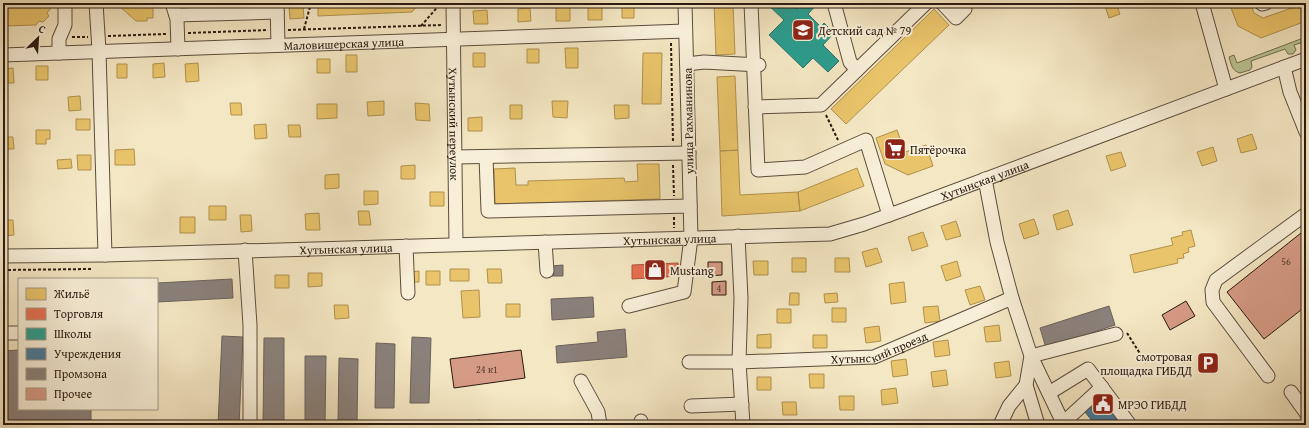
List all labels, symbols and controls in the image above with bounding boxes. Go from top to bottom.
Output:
school or university icon: Детский сад № 79 [790,17,816,43]
north arrow [18,18,58,58]
text: С [36,20,48,38]
place label: Детский сад № 79 [817,22,912,39]
street label: Маловишерская улица [283,32,405,54]
street label: Хутынский переулок [445,67,464,181]
street label: улица Рахманинова [679,67,697,175]
supermarket icon: Пятёрочка [882,136,908,162]
place label: Пятёрочка [910,141,967,158]
street label: Хутынская улица [938,155,1031,204]
street label: Хутынская улица [623,229,717,248]
street label: Хутынская улица [299,238,393,258]
house number: 56 [1281,254,1291,269]
shop icon: Mustang [642,257,668,283]
place label: Mustang [670,262,714,279]
legend [18,278,158,410]
house number: 4 [717,281,722,296]
text: Жильё [53,285,90,302]
text: Торговля [54,305,103,322]
text: Школы [54,325,92,342]
street label: Хутынский проезд [831,327,930,367]
text: Учреждения [54,345,121,362]
place label: смотровая площадка ГИБДД [1100,348,1192,379]
parking icon: смотровая площадка ГИБДД [1195,350,1221,376]
house number: 24 к1 [476,362,498,377]
text: Промзона [54,365,107,382]
text: Прочее [54,385,92,402]
public building icon: МРЭО ГИБДД [1090,391,1116,417]
place label: МРЭО ГИБДД [1118,396,1187,413]

